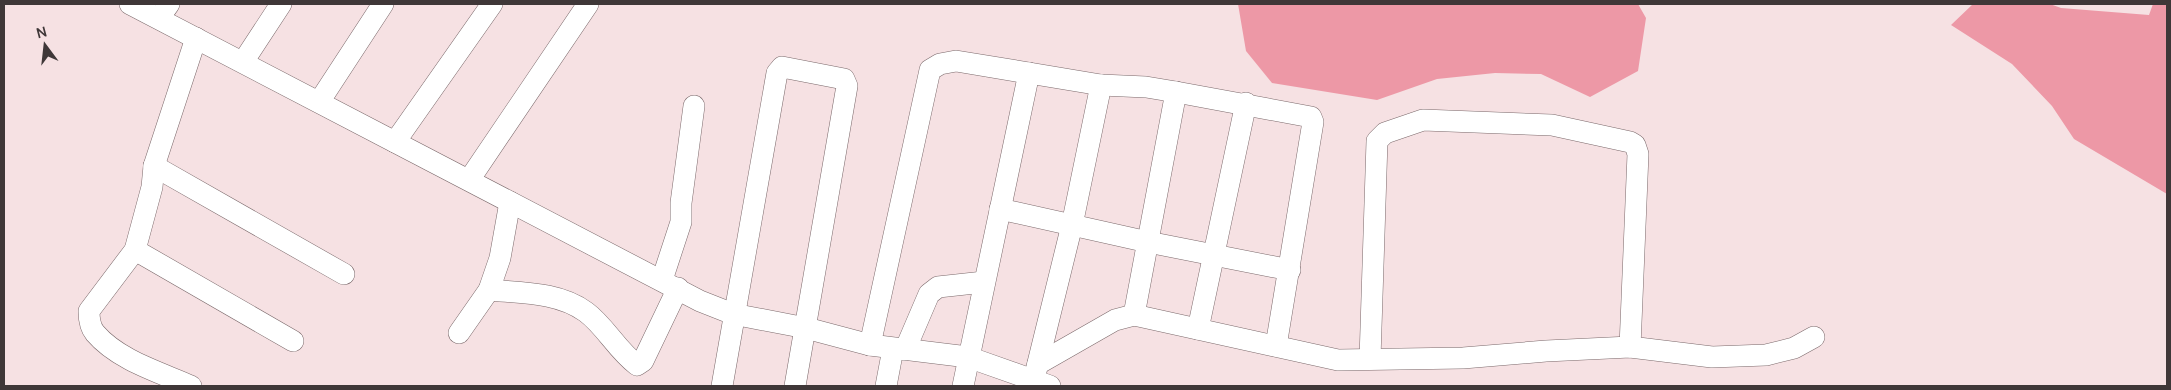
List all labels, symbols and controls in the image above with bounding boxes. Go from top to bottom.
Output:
north arrow [20,20,70,70]
text: N [34,21,49,42]

